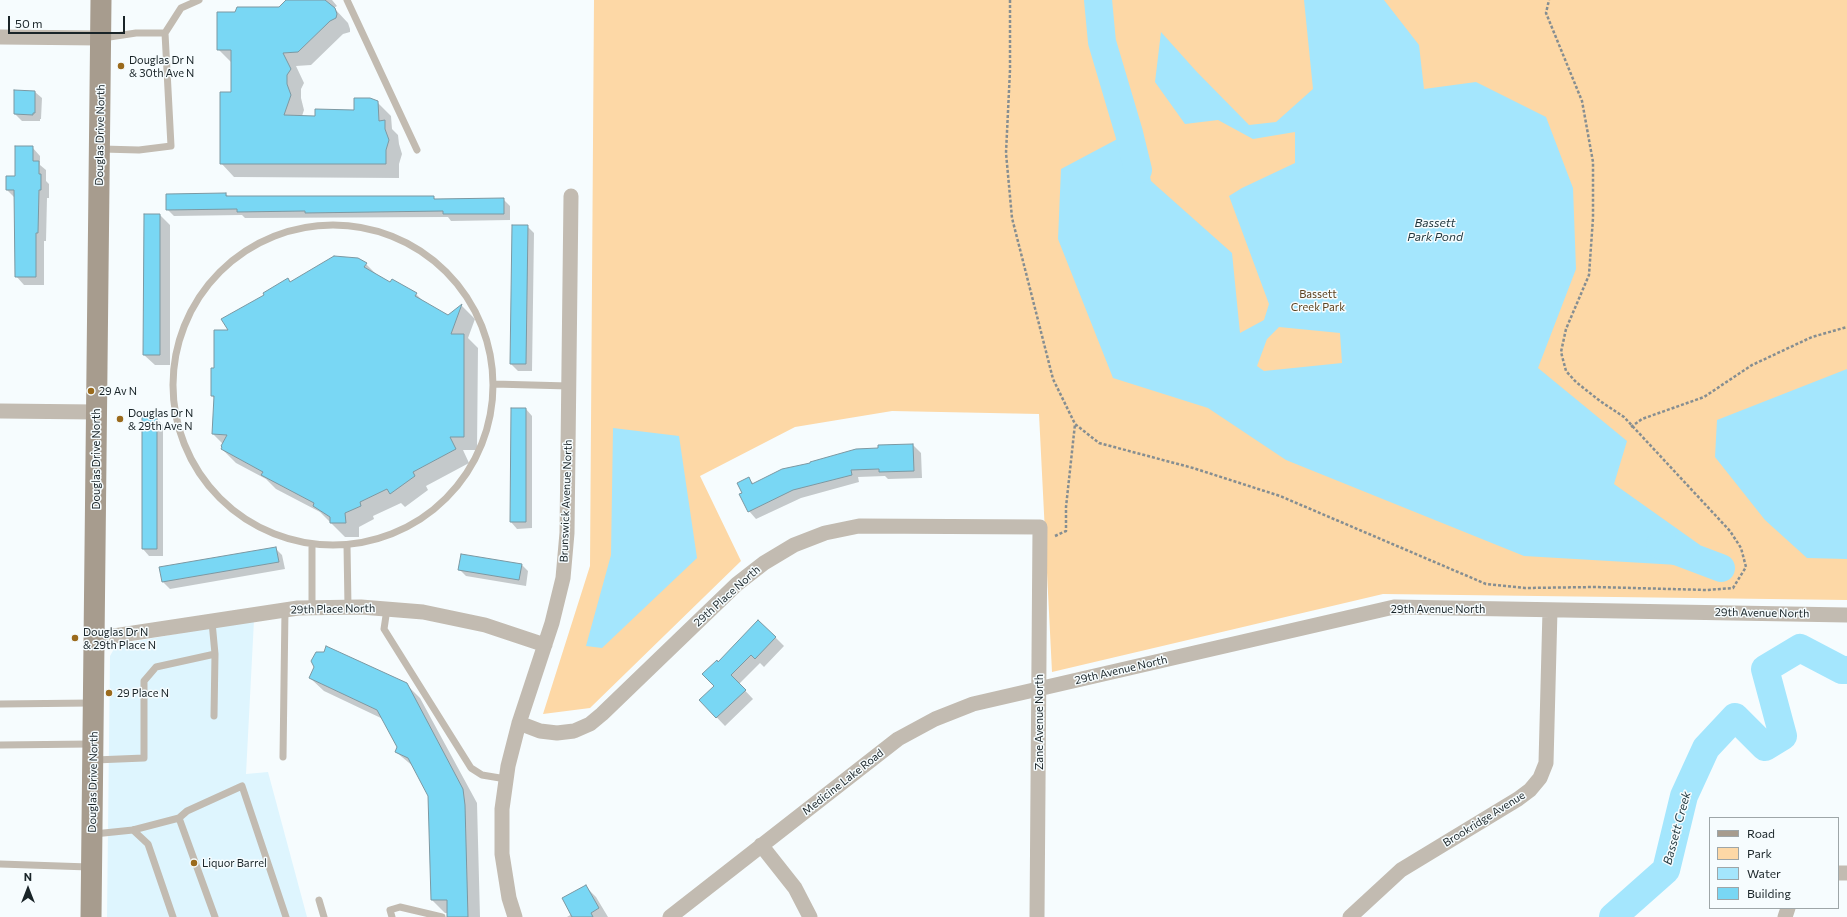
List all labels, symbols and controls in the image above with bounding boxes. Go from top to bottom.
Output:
scale bar [10,8,127,34]
text: 50 m [15,16,43,30]
place label: Douglas Dr N & 30th Ave N [129,53,194,79]
marker: Douglas Dr N & 30th Ave N [116,61,126,71]
street label: Douglas Drive North [93,84,107,186]
water label: Bassett Park Pond [1407,216,1463,244]
park label: Bassett Creek Park [1291,287,1345,313]
place label: 29 Av N [99,384,137,398]
marker: 29 Av N [86,386,96,396]
place label: Douglas Dr N & 29th Ave N [128,406,193,432]
street label: Douglas Drive North [89,408,103,510]
marker: Douglas Dr N & 29th Ave N [115,414,125,424]
street label: Brunswick Avenue North [557,439,575,563]
street label: 29th Place North [691,563,763,629]
street label: 29th Place North [291,602,375,616]
street label: 29th Avenue North [1391,602,1485,616]
street label: 29th Avenue North [1715,606,1809,620]
place label: Douglas Dr N & 29th Place N [83,625,156,651]
marker: Douglas Dr N & 29th Place N [70,633,80,643]
street label: 29th Avenue North [1073,653,1169,687]
street label: Zane Avenue North [1032,674,1046,770]
place label: 29 Place N [117,686,169,700]
marker: 29 Place N [104,688,114,698]
street label: Douglas Drive North [86,731,100,833]
street label: Medicine Lake Road [800,746,886,818]
street label: Brookridge Avenue [1440,788,1528,850]
water label: Bassett Creek [1660,790,1694,866]
legend [1709,817,1839,909]
text: Road [1747,826,1775,840]
text: Park [1747,846,1772,860]
place label: Liquor Barrel [202,856,267,870]
marker: Liquor Barrel [189,858,199,868]
text: Water [1747,866,1781,880]
north arrow [8,869,48,909]
text: N [24,870,32,883]
text: Building [1747,886,1791,900]

